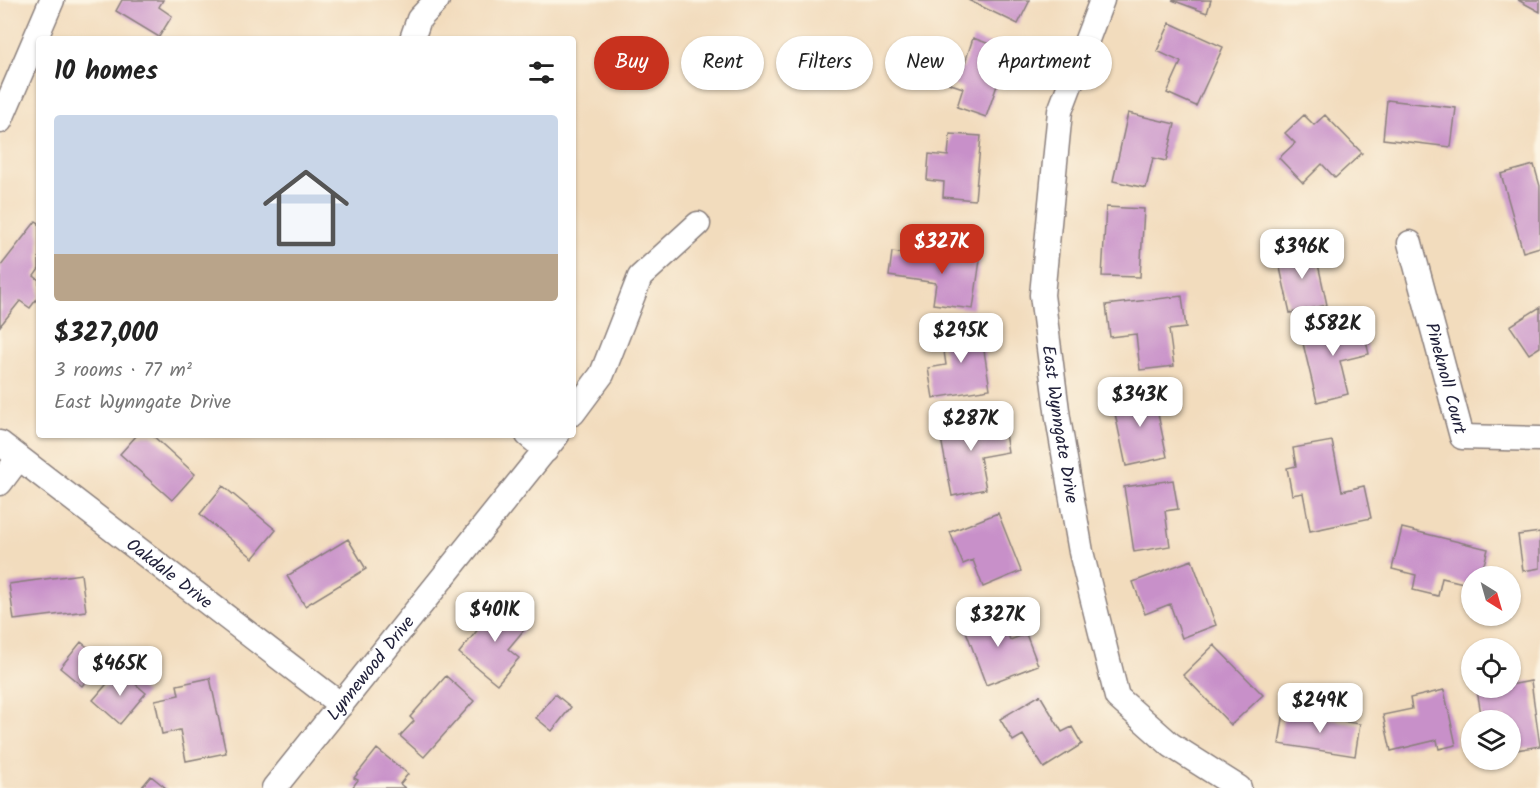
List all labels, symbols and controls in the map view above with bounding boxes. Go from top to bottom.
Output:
chip: Buy [594,36,669,90]
chip: Rent [681,36,764,90]
chip: Filters [776,36,873,90]
chip: New [885,36,965,90]
chip: Apartment [977,36,1112,90]
text: 10 homes [54,51,158,93]
icon: filters [525,56,558,89]
icon: home [252,154,360,262]
pin: $327K [900,224,984,275]
text: $327K [914,227,970,259]
pin: $396K [1260,229,1344,280]
text: $396K [1274,232,1330,264]
pin: $582K [1291,306,1375,357]
text: $582K [1304,309,1362,341]
text: $327,000 [54,313,158,355]
pin: $295K [919,313,1003,364]
text: $295K [933,316,989,348]
street label: Pineknoll Court [1416,319,1474,439]
street label: East Wynngate Drive [1033,344,1085,506]
text: 3 rooms · 77 m² [54,355,192,387]
pin: $343K [1098,377,1182,428]
text: $343K [1112,380,1168,412]
text: East Wynngate Drive [54,387,231,419]
pin: $287K [929,401,1013,452]
text: $287K [943,404,999,436]
street label: Oakdale Drive [119,532,218,617]
north arrow [1461,566,1521,626]
map controls [1461,566,1521,770]
pin: $401K [453,592,537,643]
text: $401K [469,595,521,627]
pin: $327K [956,597,1040,648]
text: $327K [970,600,1026,632]
street label: Lynnewood Drive [320,610,423,728]
button: locate [1461,638,1521,698]
pin: $465K [78,646,162,697]
text: $465K [92,649,148,681]
pin: $249K [1278,683,1362,734]
text: $249K [1292,686,1348,718]
button: layers [1461,710,1521,770]

